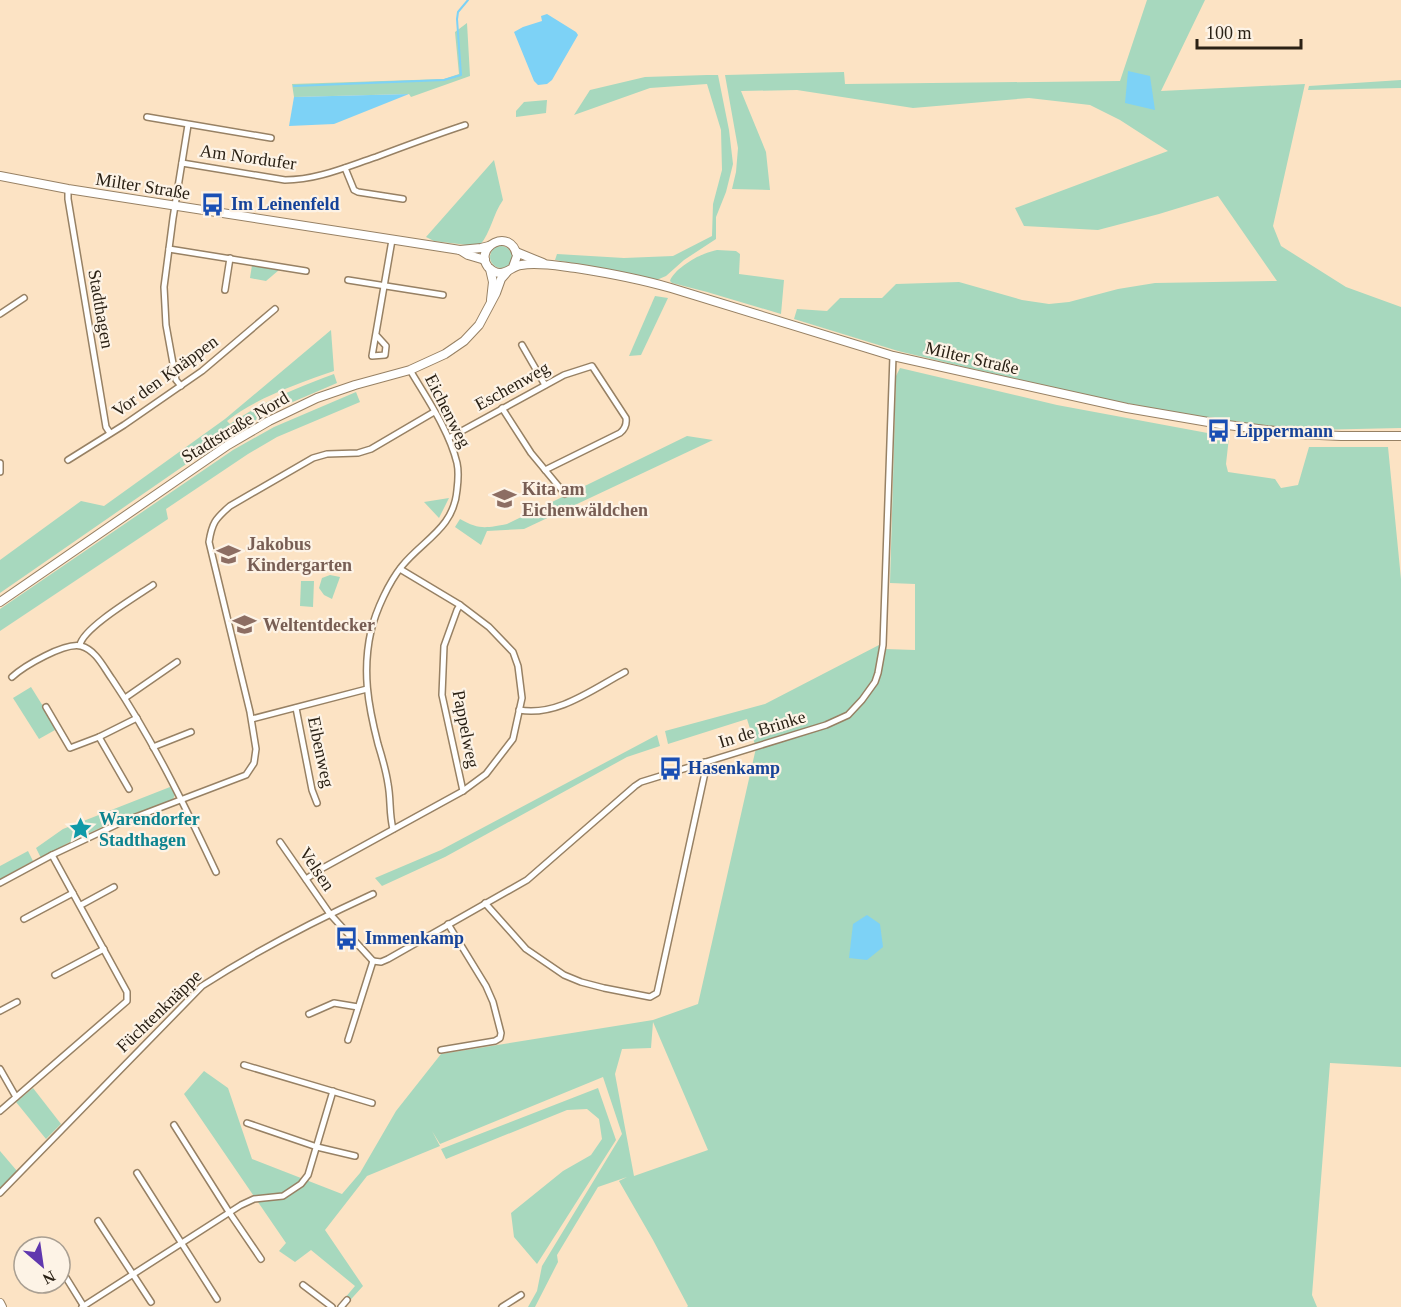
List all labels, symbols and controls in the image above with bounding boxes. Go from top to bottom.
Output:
scale bar [1197,12,1300,50]
text: 100 m [1206,23,1252,43]
street label: Am Nordufer [198,140,298,174]
street label: Milter Straße [94,169,192,203]
bus stop icon: Im Leinenfeld [200,191,226,217]
place label: Im Leinenfeld [231,194,340,214]
street label: Stadthagen [84,268,118,350]
street label: Vor den Knäppen [108,331,222,421]
street label: Milter Straße [923,338,1021,378]
street label: Eschenweg [471,357,553,415]
street label: Eichenweg [421,371,475,451]
street label: Stadtstraße Nord [178,387,292,467]
bus stop icon: Lippermann [1205,418,1231,444]
place label: Lippermann [1236,421,1333,441]
place label: Kita am Eichenwäldchen [522,479,648,520]
school or university icon: Kita am Eichenwäldchen [491,486,517,512]
place label: Jakobus Kindergarten [247,534,352,575]
school or university icon: Jakobus Kindergarten [216,541,242,567]
school or university icon: Weltentdecker [232,612,258,638]
place label: Weltentdecker [263,615,375,635]
street label: Pappelweg [449,688,483,770]
street label: In de Brinke [716,706,808,752]
street label: Eibenweg [304,715,338,789]
bus stop icon: Hasenkamp [657,755,683,781]
place label: Hasenkamp [688,758,780,778]
place label: Warendorfer Stadthagen [99,809,200,850]
place icon: Warendorfer Stadthagen [68,816,94,842]
street label: Velsen [295,844,339,894]
bus stop icon: Immenkamp [334,925,360,951]
place label: Immenkamp [365,928,464,948]
street label: Füchtenknäppe [113,966,206,1056]
north arrow [12,1235,72,1295]
text: N [39,1267,58,1288]

